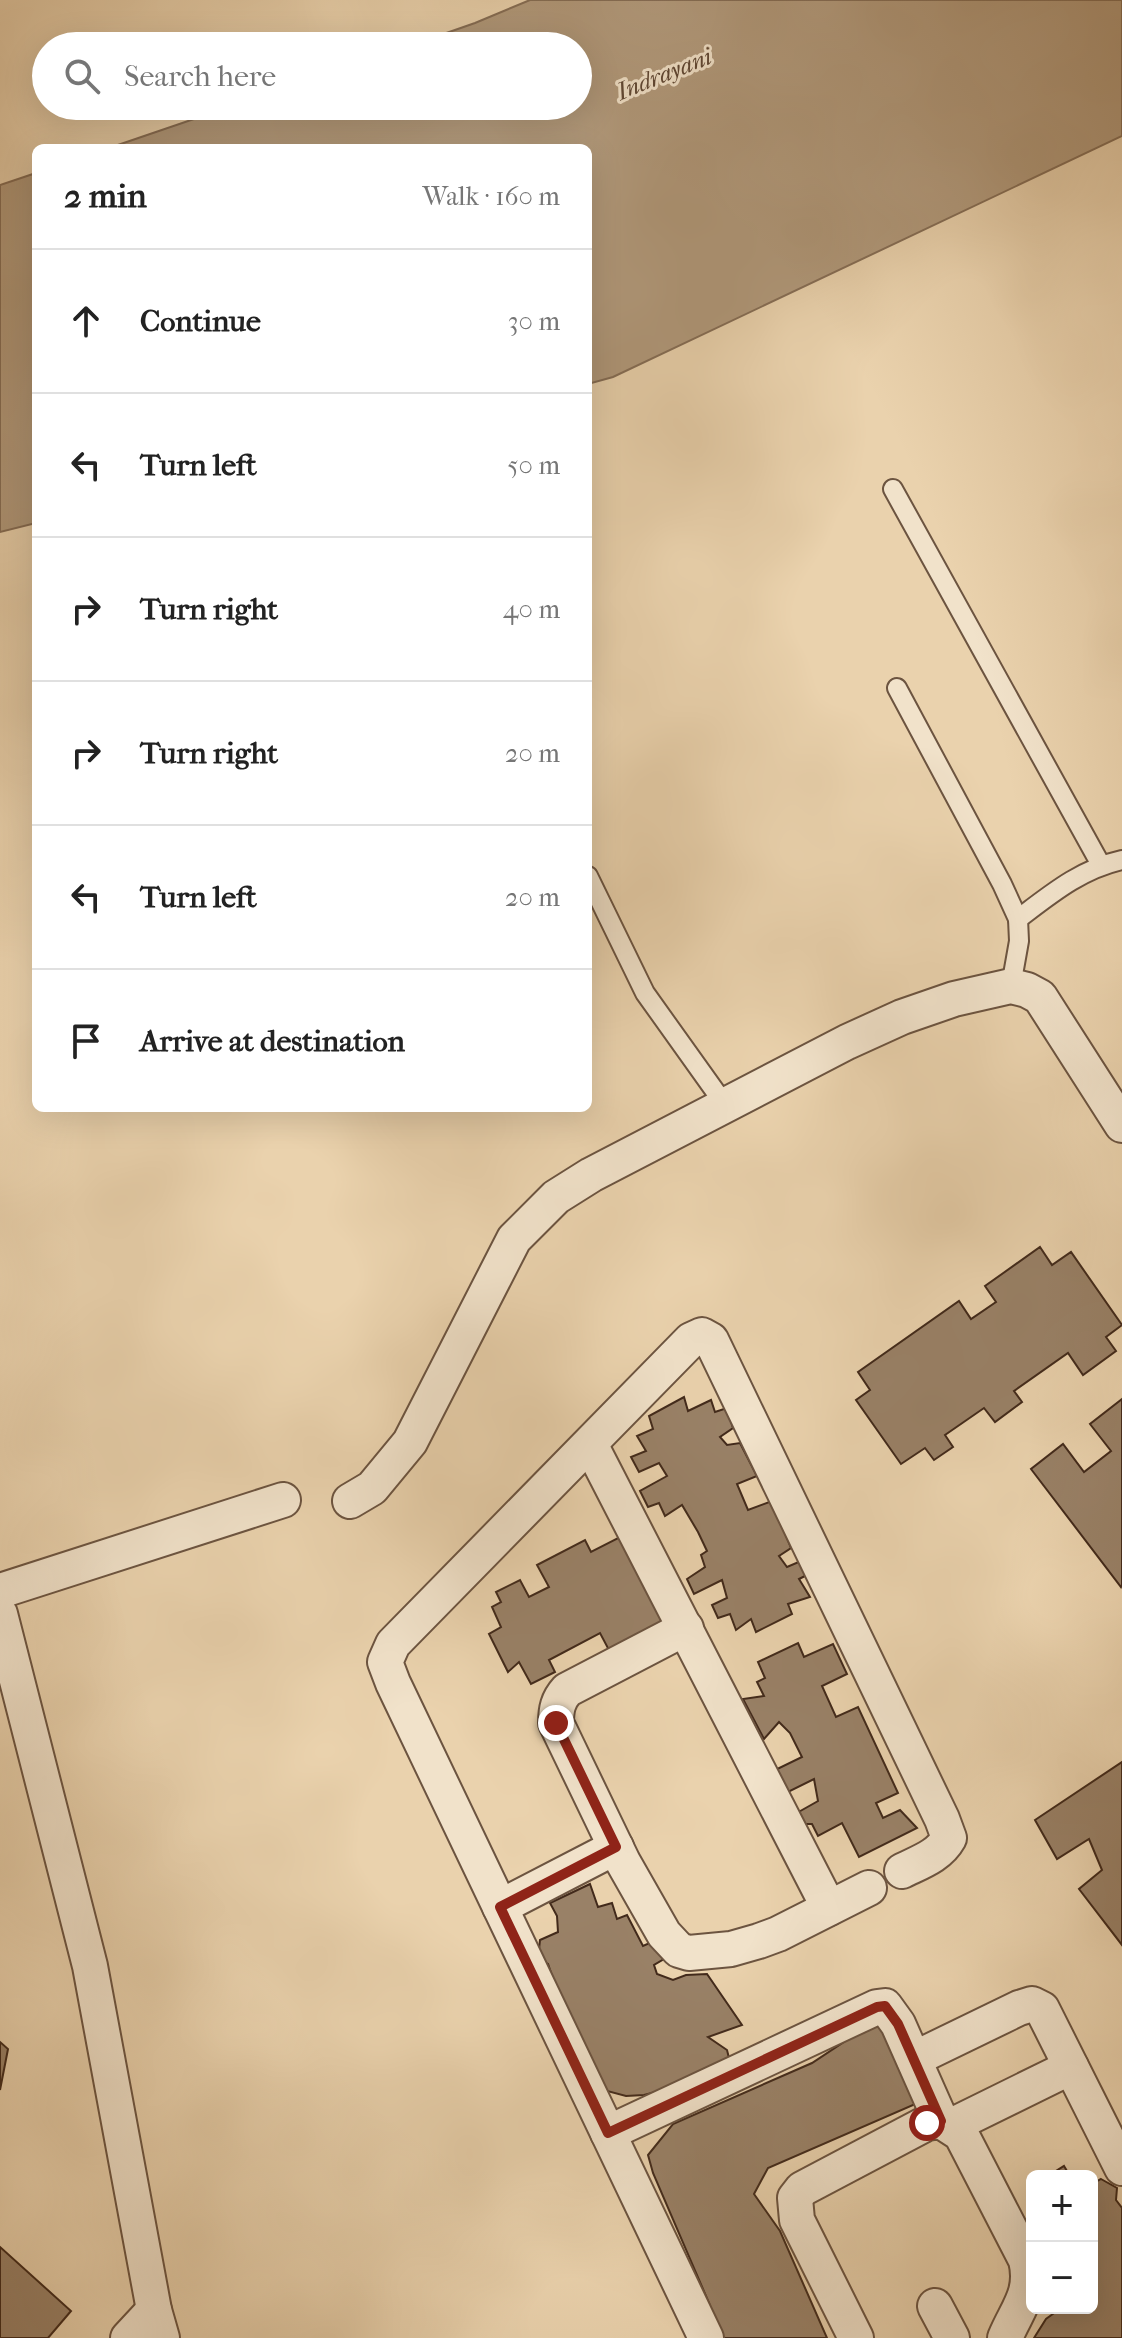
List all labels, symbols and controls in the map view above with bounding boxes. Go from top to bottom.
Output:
search box [32,32,592,120]
water label: Indrayani [611,41,718,106]
icon: search [60,54,104,98]
text: Search here [124,59,276,94]
text: 2 min [64,176,147,216]
text: Walk · 160 m [422,181,560,212]
icon: ahead [64,299,108,343]
text: Continue [140,304,261,339]
text: 30 m [508,306,560,337]
icon: left [64,443,108,487]
text: Turn left [140,448,257,483]
text: 50 m [507,450,560,481]
icon: right [64,587,108,631]
text: Turn right [140,592,278,627]
text: 40 m [503,594,560,625]
icon: right [64,731,108,775]
text: Turn right [140,736,278,771]
text: 20 m [505,738,560,769]
icon: left [64,875,108,919]
text: Turn left [140,880,257,915]
text: 20 m [505,882,560,913]
icon: arrive [64,1019,108,1063]
text: Arrive at destination [140,1024,405,1059]
route end [538,1705,574,1741]
route start [909,2105,945,2141]
map controls [1026,2170,1098,2314]
button: + [1026,2170,1098,2242]
button: − [1026,2242,1098,2314]

